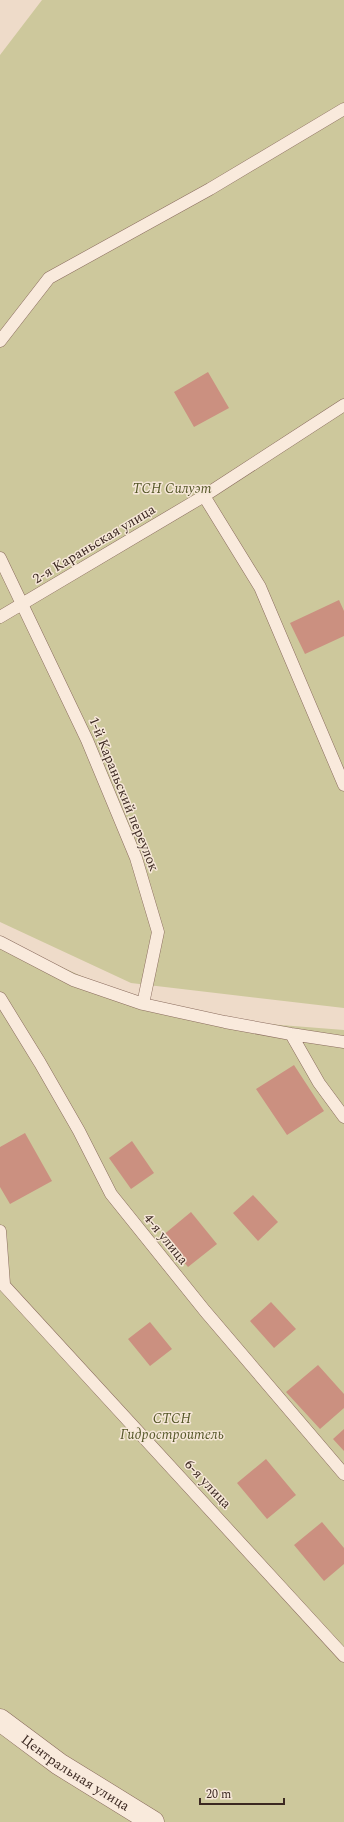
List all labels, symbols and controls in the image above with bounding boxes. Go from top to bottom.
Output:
park label: ТСН Силуэт [133,478,212,499]
street label: 2-я Караньская улица [29,499,159,589]
street label: 1-й Караньский переулок [83,714,165,875]
street label: 4-я улица [139,1209,193,1269]
park label: СТСН Гидростроитель [120,1408,224,1445]
street label: 6-я улица [180,1455,237,1514]
street label: Центральная улица [17,1729,134,1816]
scale bar [200,1780,284,1806]
text: 20 m [206,1785,231,1804]

